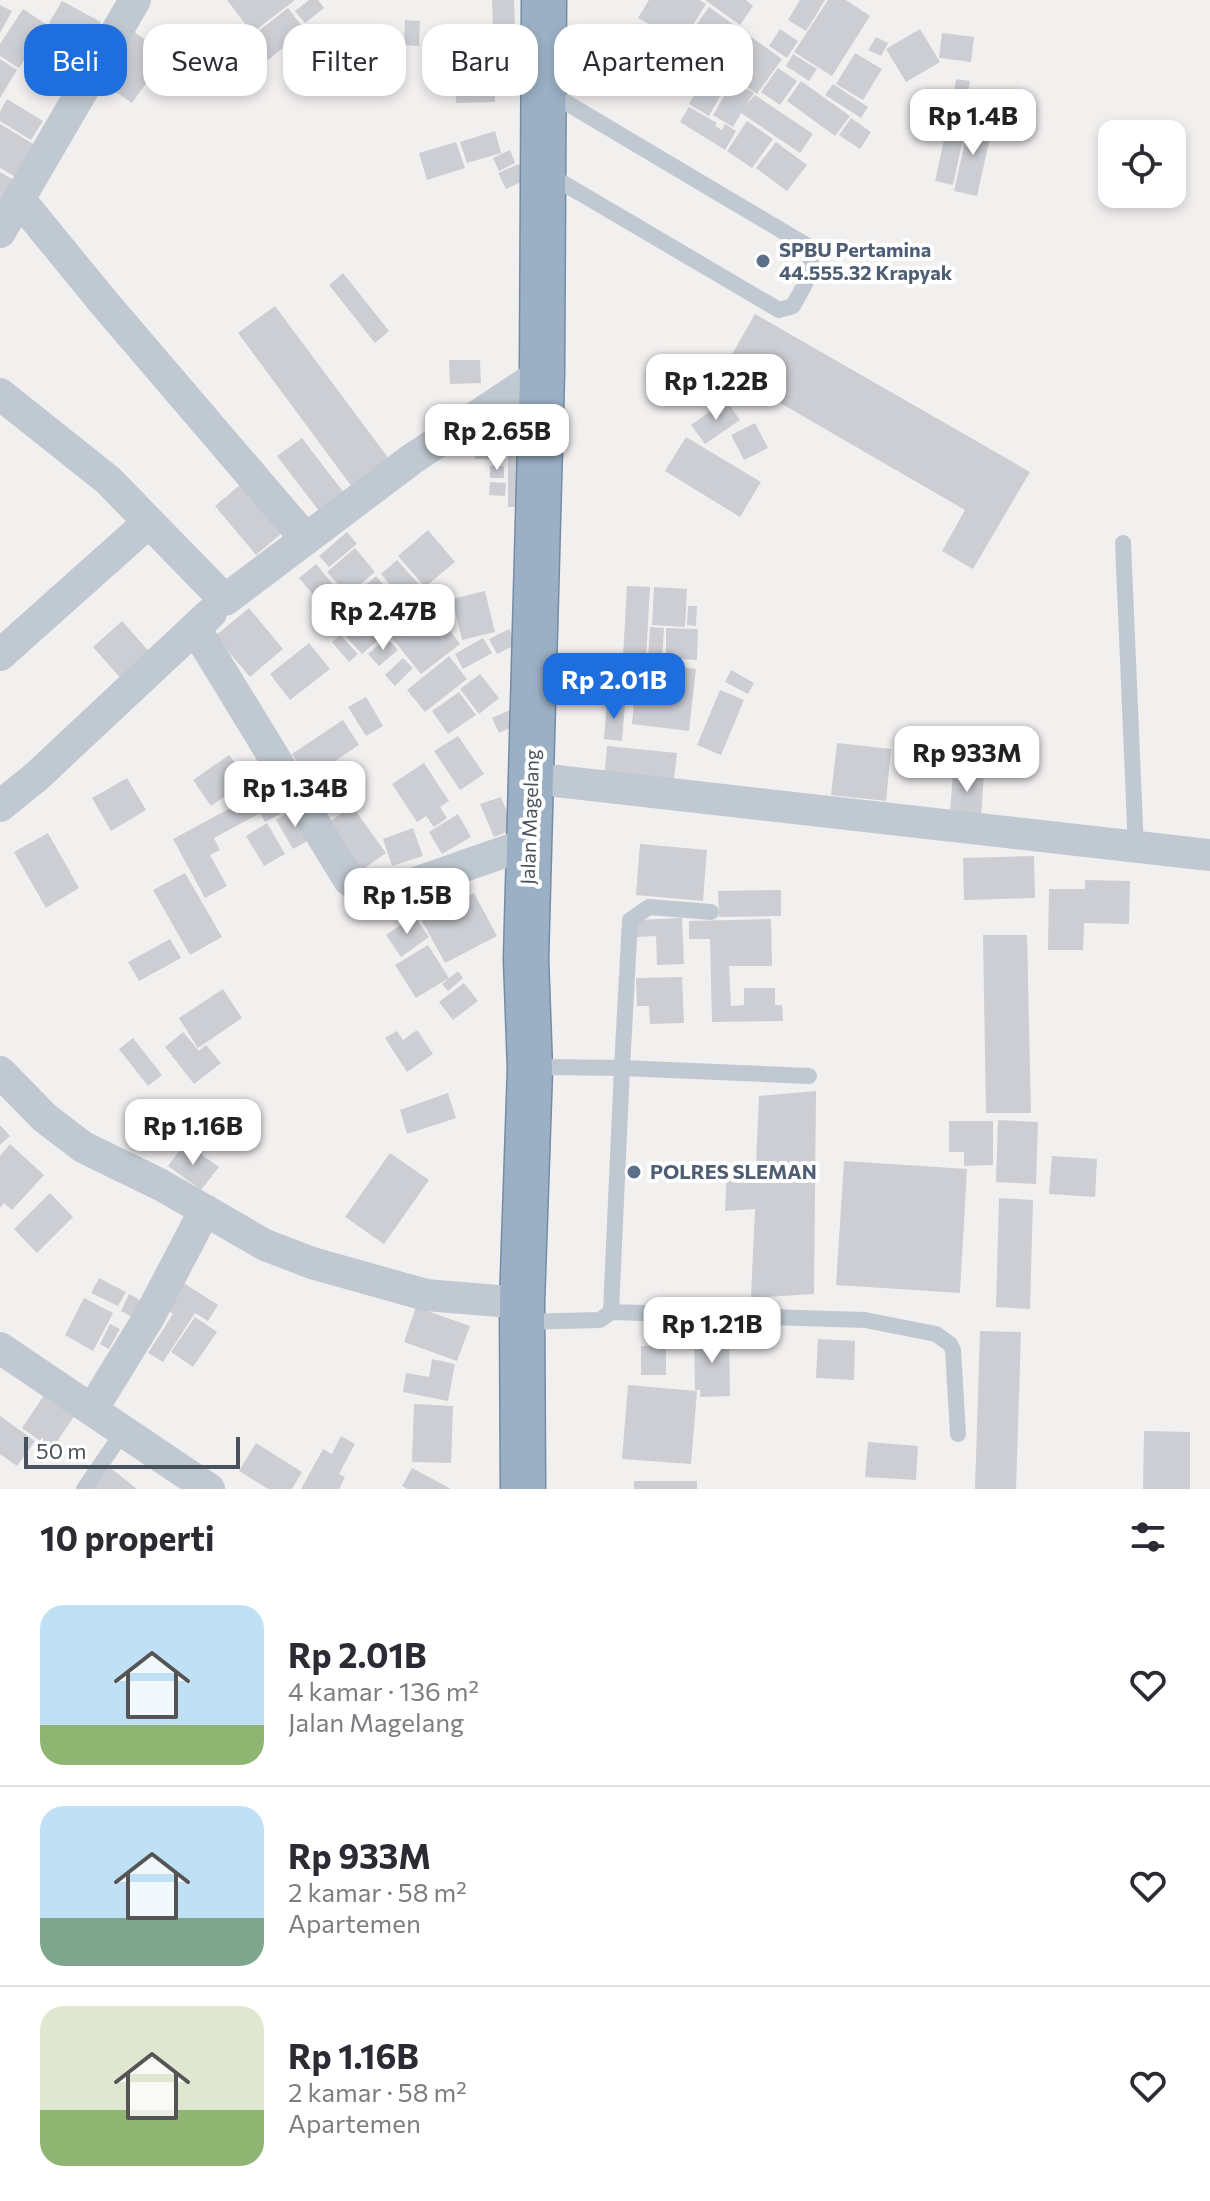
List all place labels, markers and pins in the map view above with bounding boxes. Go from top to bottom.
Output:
pin: Rp 1.4B [899,89,1047,157]
place label: SPBU Pertamina 44.555.32 Krapyak [779,237,953,284]
marker: SPBU Pertamina 44.555.32 Krapyak [754,252,772,270]
pin: Rp 1.22B [633,354,799,422]
pin: Rp 2.65B [414,404,580,472]
pin: Rp 2.47B [300,584,466,652]
pin: Rp 2.01B [531,653,697,721]
pin: Rp 933M [893,726,1041,794]
pin: Rp 1.34B [212,761,378,829]
pin: Rp 1.5B [333,868,481,936]
pin: Rp 1.16B [110,1099,276,1167]
place label: POLRES SLEMAN [650,1159,817,1183]
marker: POLRES SLEMAN [625,1163,643,1181]
pin: Rp 1.21B [629,1297,795,1365]

